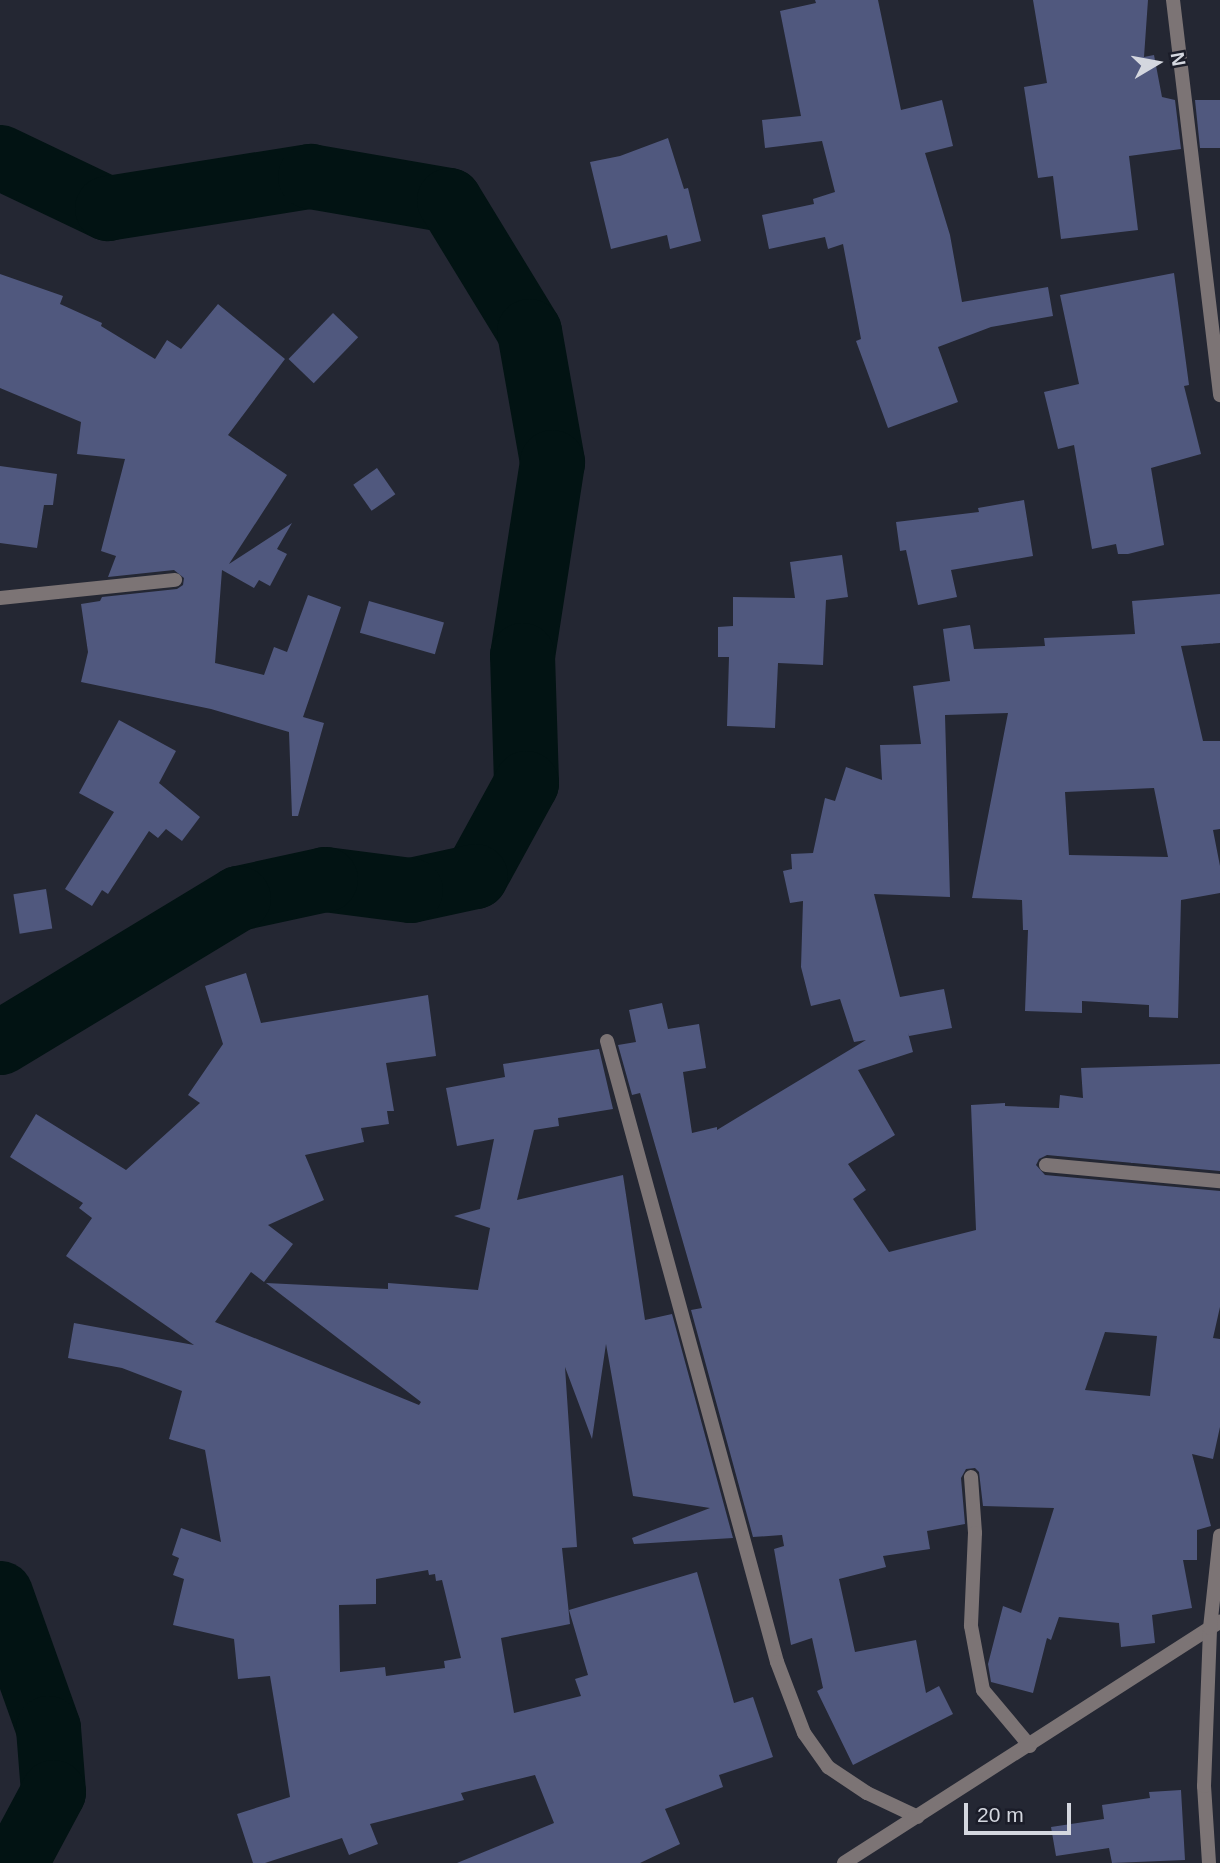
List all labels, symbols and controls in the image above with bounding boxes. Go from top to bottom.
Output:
north arrow [1122,28,1192,98]
text: N [1167,51,1190,68]
scale bar [968,1790,1075,1834]
text: 20 m [977,1803,1024,1826]

